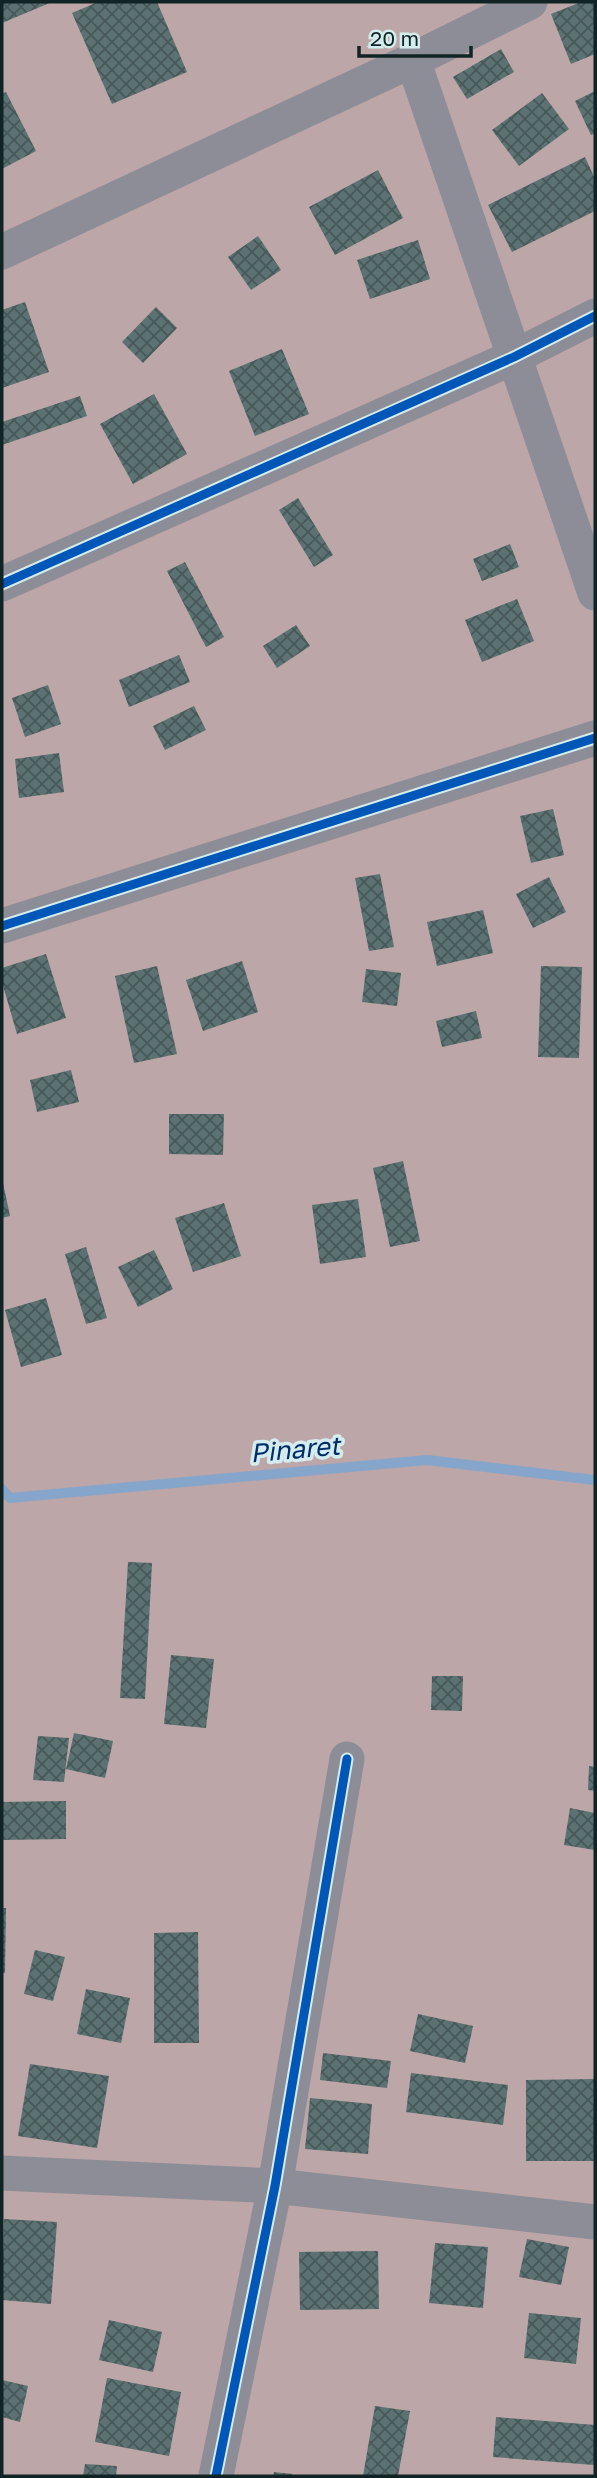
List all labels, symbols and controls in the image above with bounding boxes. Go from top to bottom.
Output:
scale bar [359,14,471,58]
text: 20 m [370,25,419,51]
water label: Pinaret [249,1429,344,1468]

